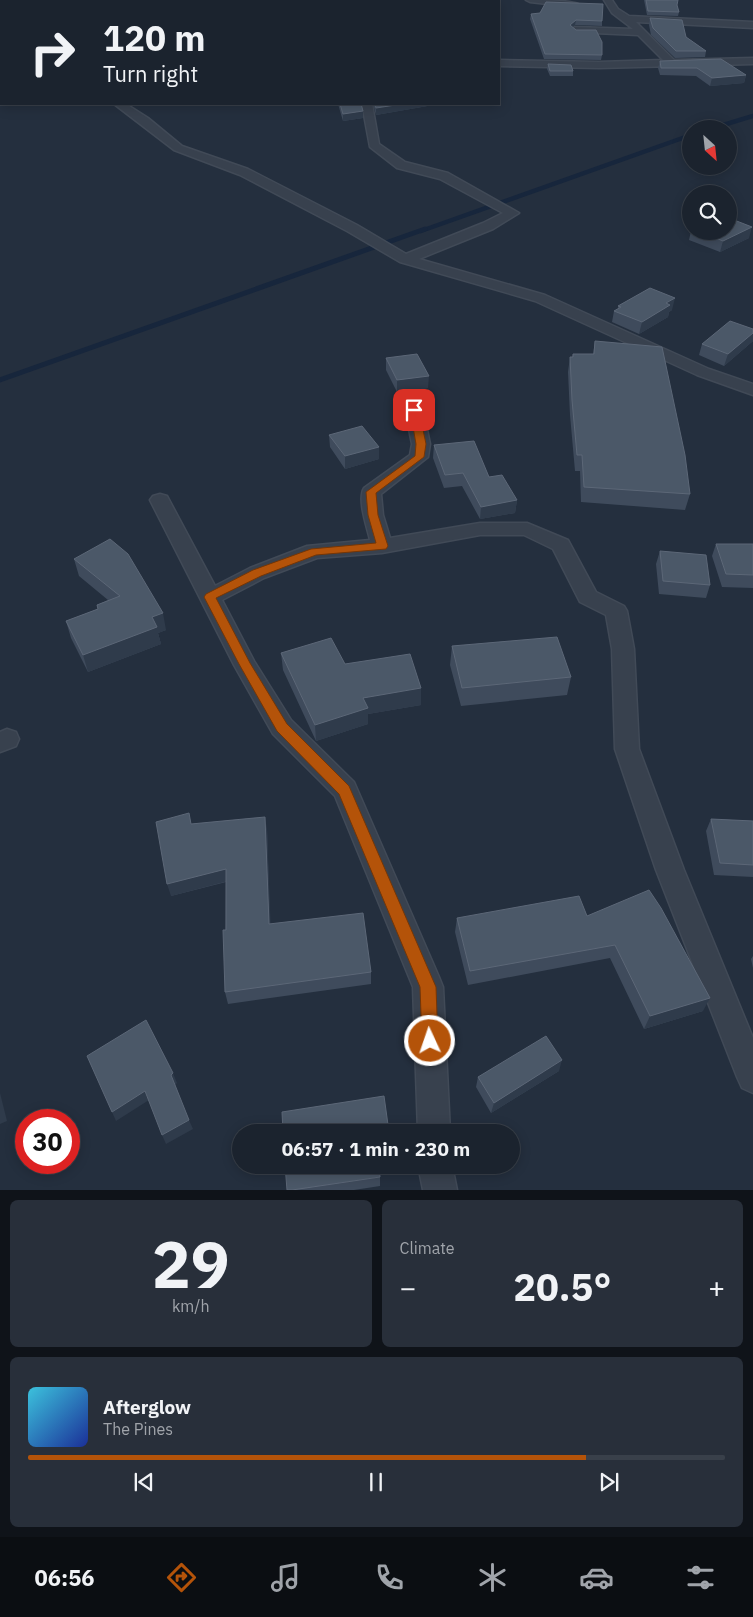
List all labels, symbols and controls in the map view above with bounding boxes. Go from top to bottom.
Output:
text: 120 m [103,15,206,61]
icon: right [20,20,85,85]
text: Turn right [103,59,198,88]
north arrow [682,120,738,175]
map controls [682,120,737,240]
button: search [682,185,737,240]
pin [393,389,435,431]
icon: arrive [400,396,428,424]
position arrow [403,1014,455,1066]
speed limit sign: 30 [15,1109,80,1174]
text: 06:57 · 1 min · 230 m [282,1137,470,1161]
text: 29 [152,1221,230,1306]
text: Climate [400,1238,455,1258]
text: 20.5° [513,1262,611,1311]
text: − [400,1269,416,1306]
text: + [708,1269,725,1306]
text: km/h [172,1296,210,1316]
text: Afterglow [103,1395,191,1419]
text: The Pines [103,1419,173,1439]
icon: previous [130,1468,158,1496]
icon: pause [362,1468,390,1496]
icon: next [595,1468,623,1496]
icon: directions [164,1560,199,1595]
icon: music [268,1560,303,1595]
icon: phone [372,1560,407,1595]
icon: climate [475,1560,510,1595]
icon: car [579,1560,614,1595]
icon: filters [683,1560,718,1595]
text: 06:56 [34,1563,95,1592]

